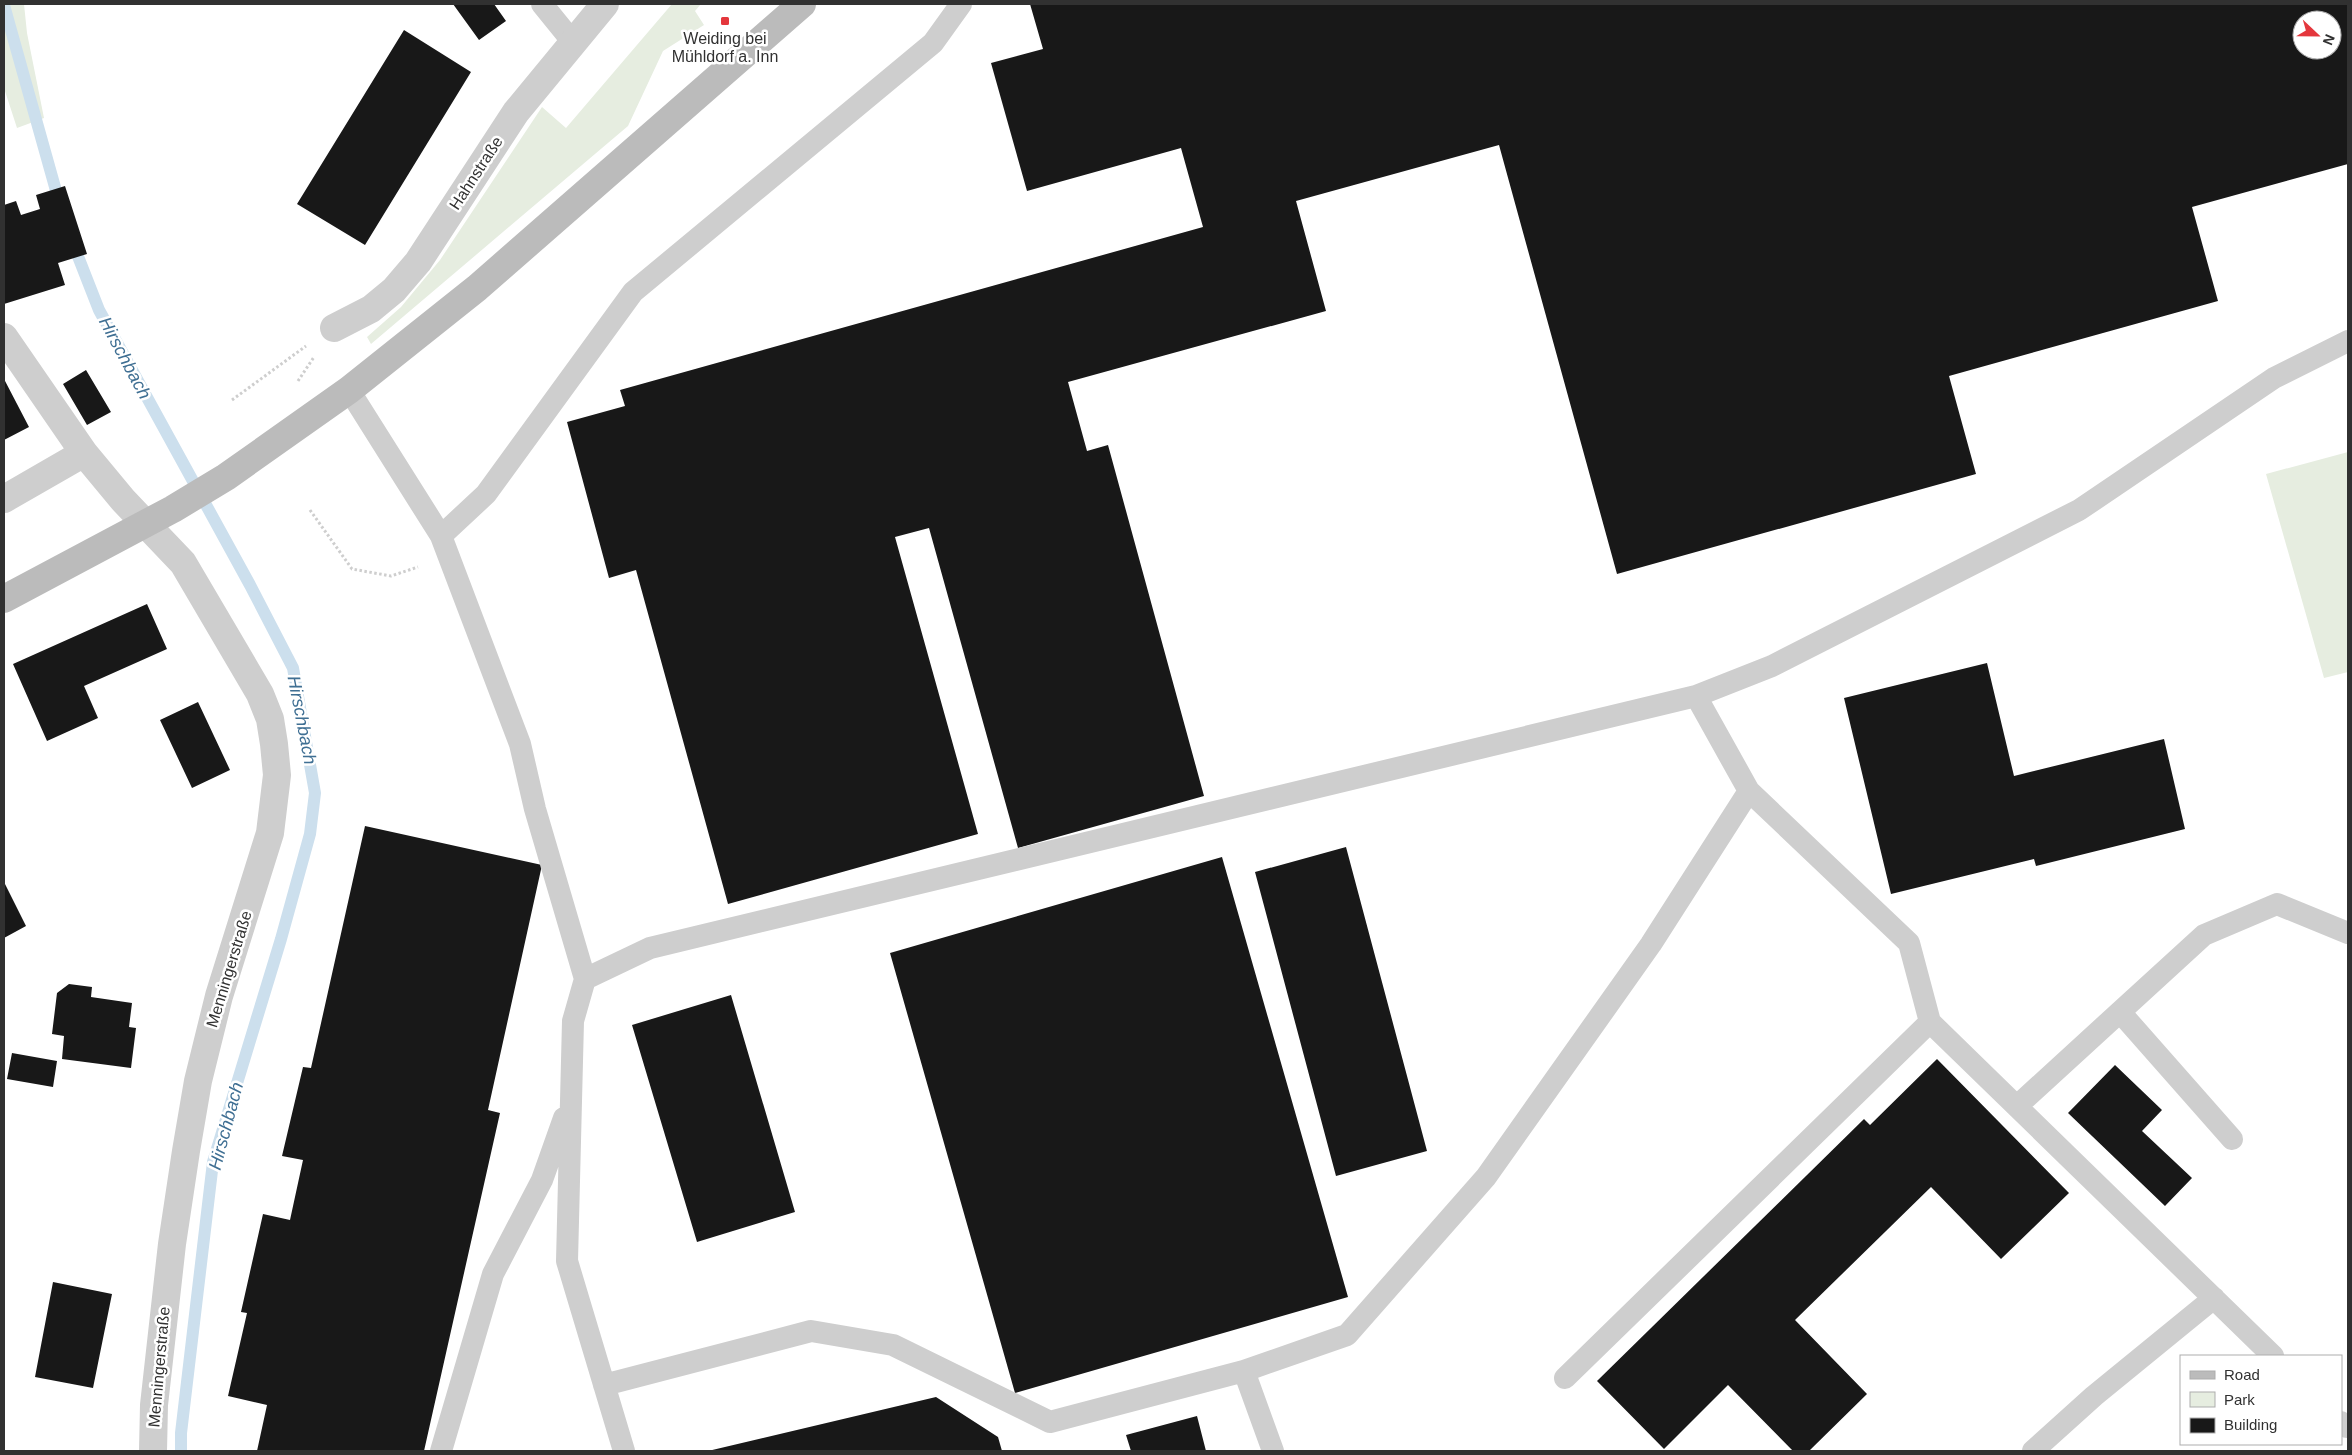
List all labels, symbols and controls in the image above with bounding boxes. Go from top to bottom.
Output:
north arrow [2292,10,2342,60]
marker: Weiding bei Mühldorf a. Inn [719,15,731,27]
place label: Weiding bei Mühldorf a. Inn [672,30,778,65]
text: N [2320,32,2338,48]
street label: Hahnstraße [446,133,506,213]
water label: Hirschbach [95,314,155,402]
water label: Hirschbach [284,674,320,766]
street label: Menningerstraße [203,909,255,1029]
water label: Hirschbach [205,1080,247,1172]
street label: Menningerstraße [145,1306,173,1428]
legend [2180,1355,2342,1445]
text: Road [2224,1366,2260,1383]
text: Park [2224,1391,2255,1408]
text: Building [2224,1416,2277,1433]

